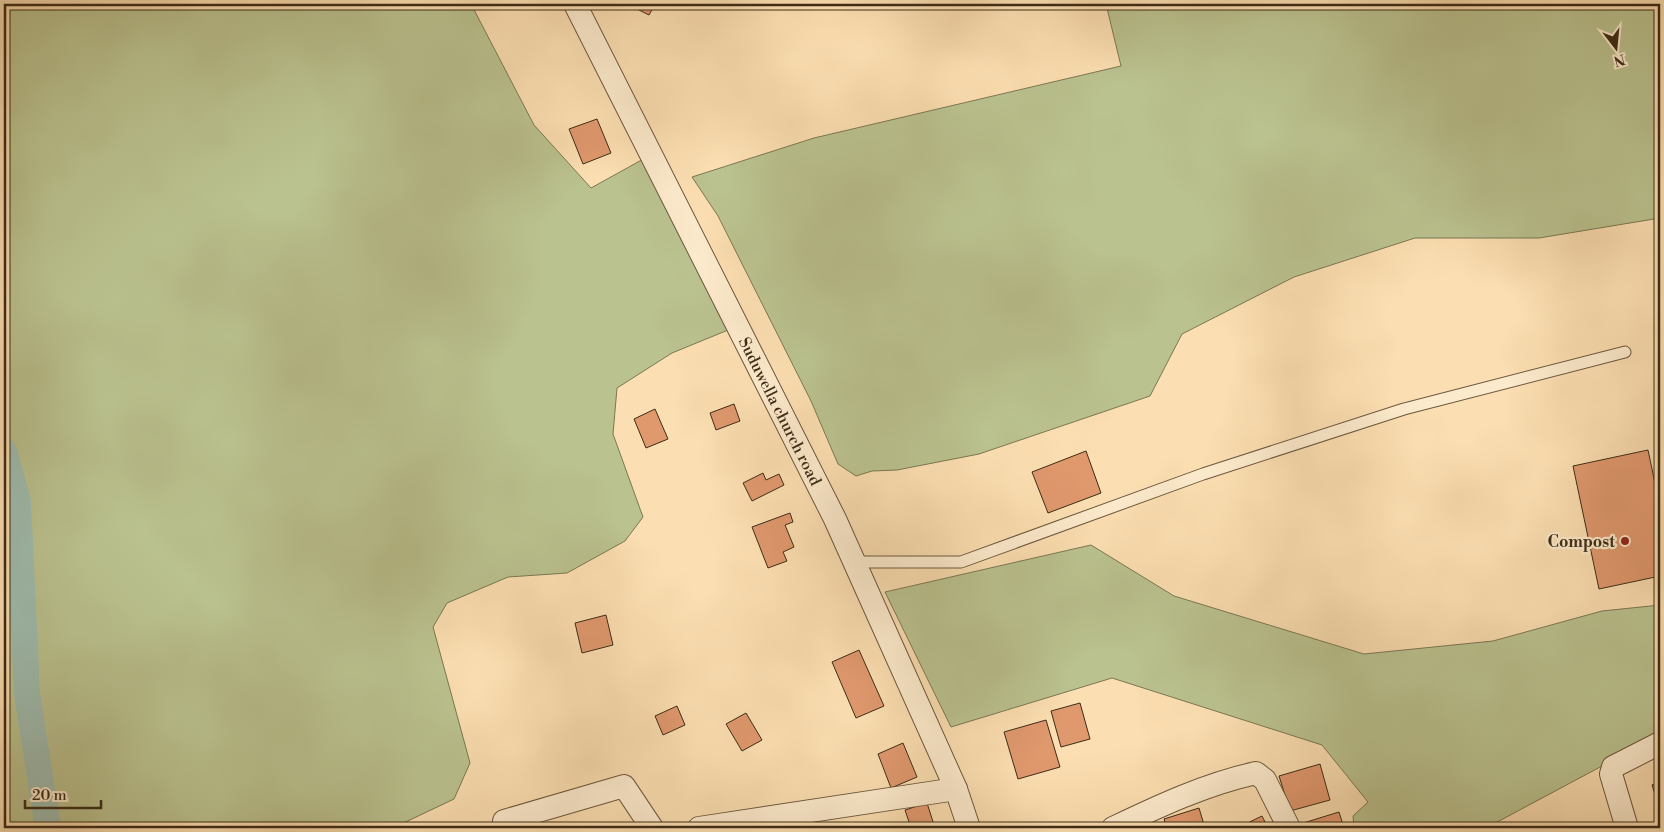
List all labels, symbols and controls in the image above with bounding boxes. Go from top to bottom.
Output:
north arrow [1592,22,1642,72]
text: N [1612,49,1627,70]
street label: Suduwella church road [734,334,825,489]
place label: Compost [1548,532,1615,552]
marker: Compost [1619,535,1631,547]
scale bar [25,777,101,809]
text: 20 m [32,786,67,805]

